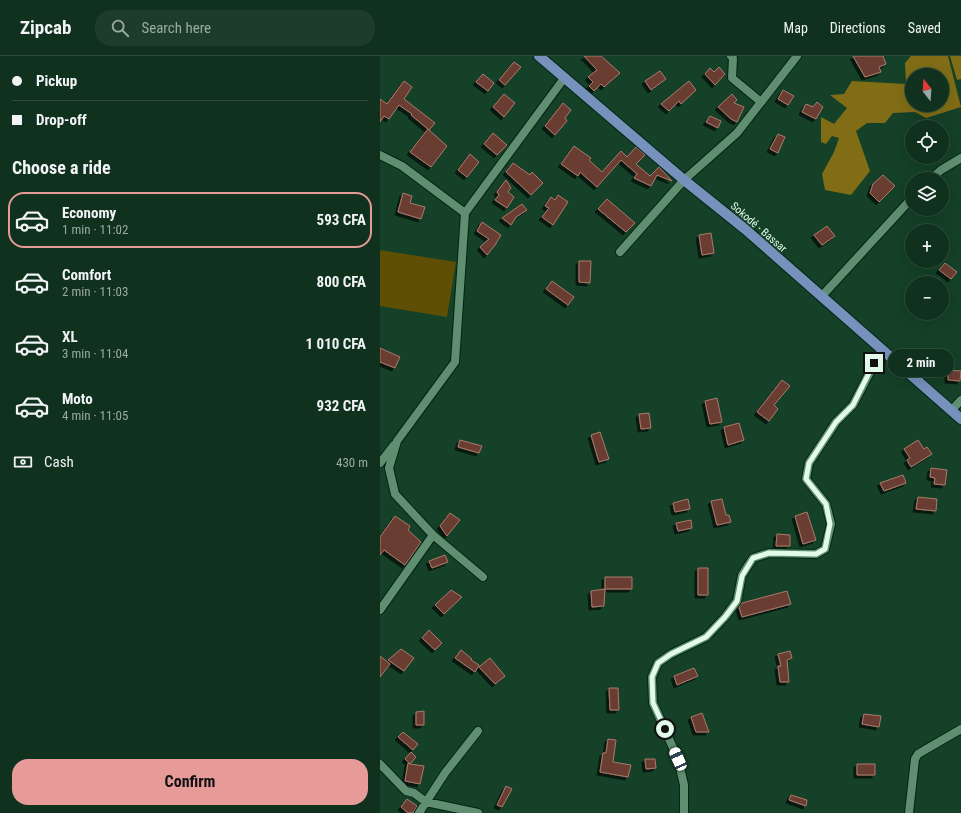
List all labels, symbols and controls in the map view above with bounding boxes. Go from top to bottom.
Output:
search box [95,10,375,46]
text: Zipcab [20,16,71,39]
icon: search [109,17,131,39]
text: Search here [141,19,211,37]
text: Map [784,20,808,36]
text: Directions [830,20,886,36]
text: Saved [908,20,941,36]
north arrow [905,68,949,112]
map controls [905,68,949,320]
text: Pickup [36,72,77,90]
text: Drop-off [36,111,87,129]
button: locate [905,120,949,164]
text: Choose a ride [12,157,111,178]
button: layers [905,172,949,216]
street label: Sokodé - Bassar [728,199,790,256]
icon: car [14,202,50,238]
text: Economy [62,204,116,222]
text: 593 CFA [317,211,366,229]
text: 1 min · 11:02 [62,222,128,237]
button: + [905,224,949,268]
icon: car [14,264,50,300]
text: Comfort [62,266,111,284]
text: 800 CFA [317,273,366,291]
button: − [905,276,949,320]
text: 2 min · 11:03 [62,284,128,299]
icon: car [14,326,50,362]
text: XL [62,328,78,346]
text: 1 010 CFA [306,335,366,353]
text: 3 min · 11:04 [62,346,128,361]
callout: 2 min [888,349,954,377]
route end [865,354,883,372]
text: 2 min [907,355,935,370]
icon: car [14,388,50,424]
text: Moto [62,390,93,408]
text: 932 CFA [317,397,366,415]
text: 4 min · 11:05 [62,408,128,423]
icon: cash [12,451,34,473]
text: Cash [44,453,74,471]
text: 430 m [336,455,368,470]
route start [656,720,674,738]
car [668,746,688,772]
button: Confirm [12,759,368,805]

